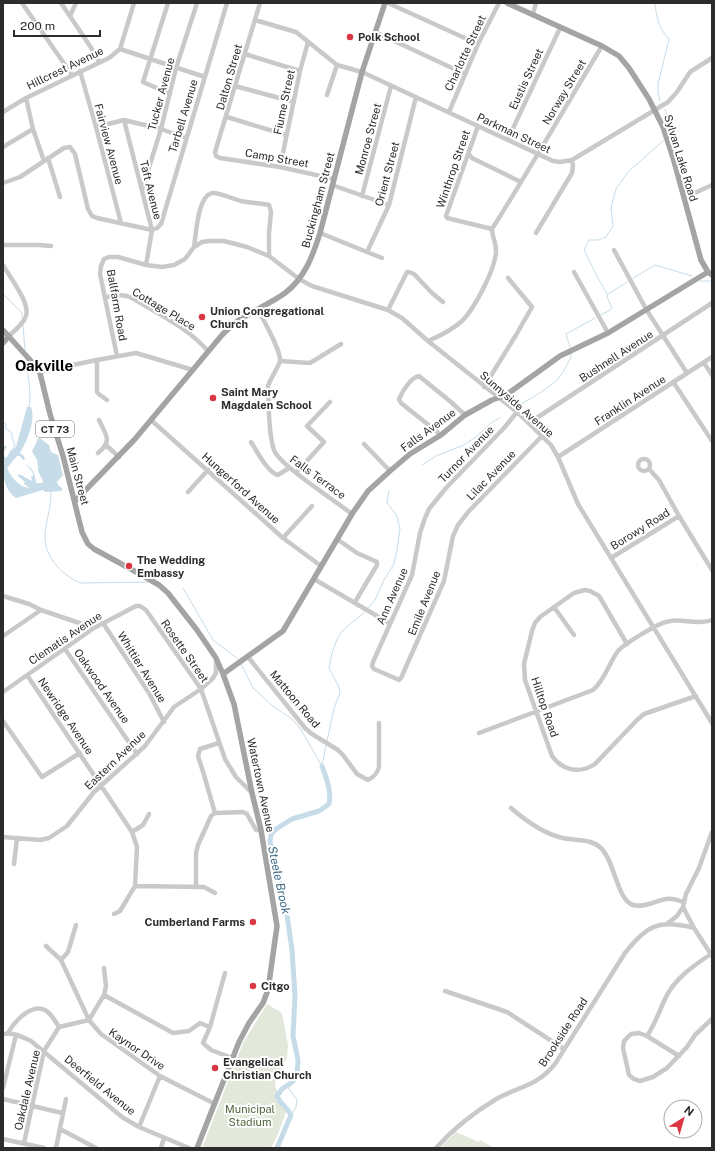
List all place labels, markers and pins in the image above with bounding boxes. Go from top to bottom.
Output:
place label: Polk School [358,31,420,43]
marker: Polk School [345,32,355,42]
place label: Union Congregational Church [210,305,325,330]
marker: Union Congregational Church [197,312,207,322]
place label: Saint Mary Magdalen School [221,386,312,411]
marker: Saint Mary Magdalen School [208,393,218,403]
place label: The Wedding Embassy [137,554,205,579]
marker: The Wedding Embassy [124,561,134,571]
place label: Cumberland Farms [145,916,245,928]
marker: Cumberland Farms [248,917,258,927]
place label: Citgo [261,980,290,992]
marker: Citgo [248,981,258,991]
place label: Evangelical Christian Church [223,1056,311,1081]
marker: Evangelical Christian Church [210,1063,220,1073]

